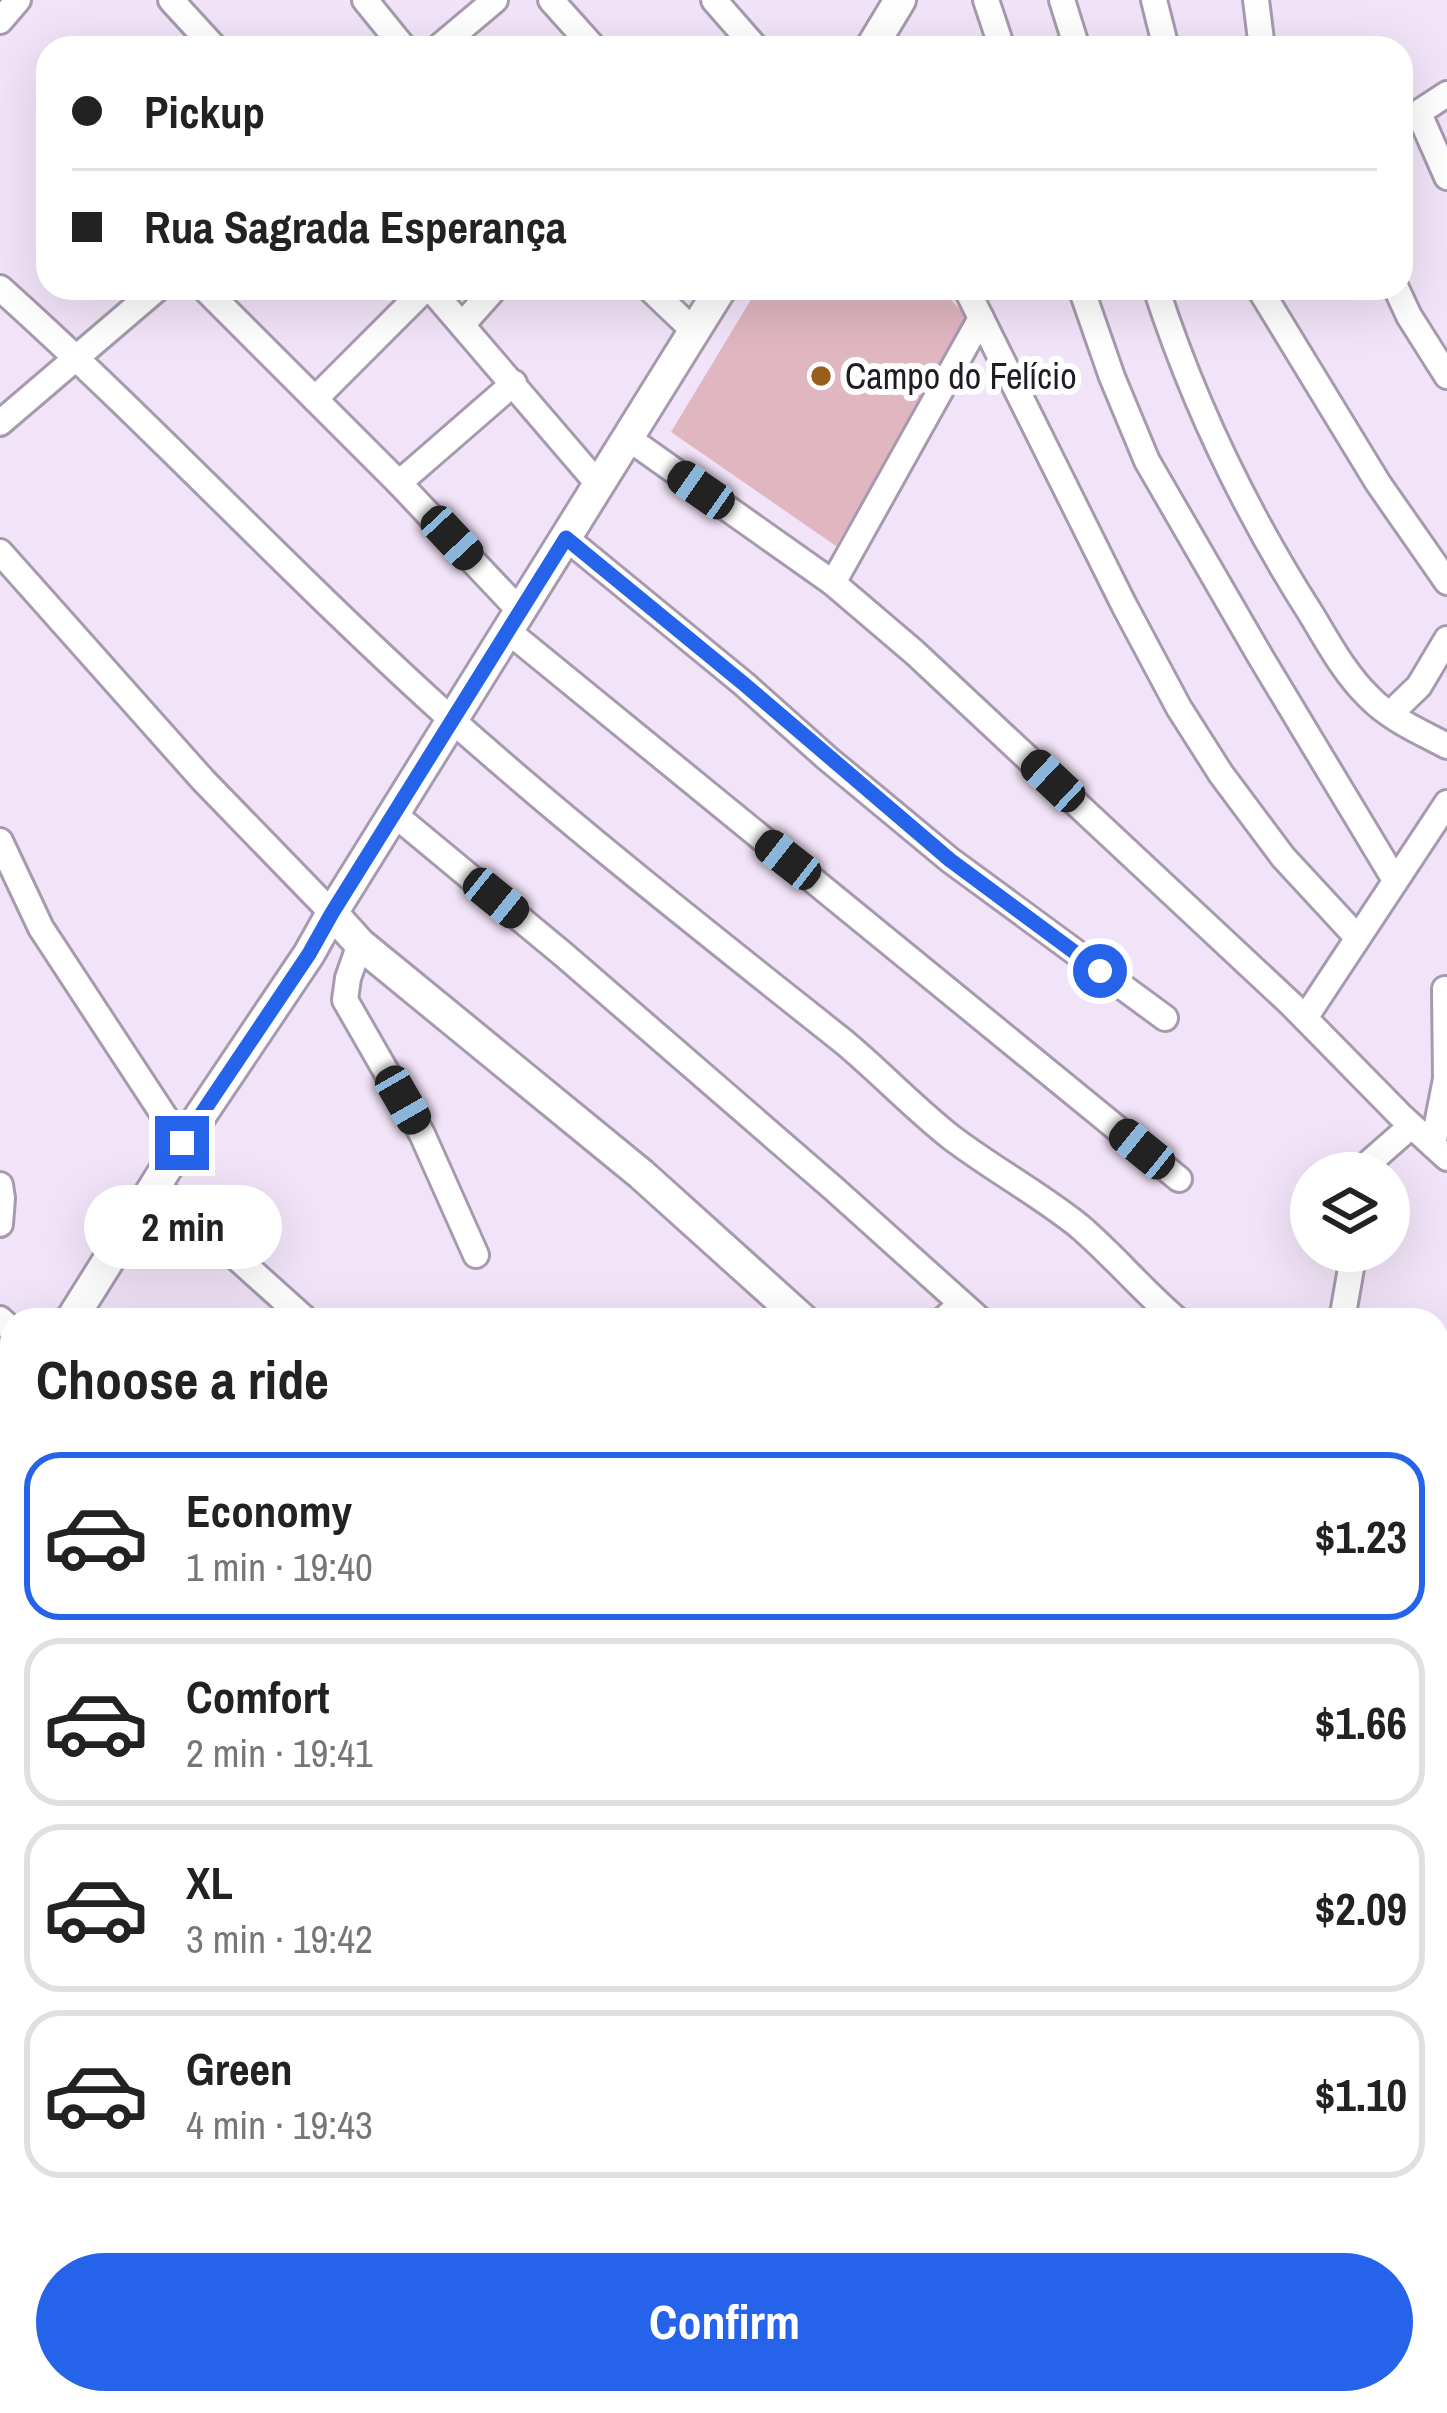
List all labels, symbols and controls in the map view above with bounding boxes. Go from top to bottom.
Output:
text: Pickup [144,81,265,142]
text: Rua Sagrada Esperança [144,196,567,257]
place label: Campo do Felício [845,352,1077,400]
marker: Campo do Felício [808,363,834,389]
car [661,455,741,525]
car [414,499,490,577]
car [1014,743,1092,819]
car [749,824,827,896]
car [457,861,535,935]
route start [1073,944,1127,998]
car [369,1060,437,1140]
car [1103,1112,1181,1186]
route end [155,1116,209,1170]
map controls [1290,1152,1410,1272]
button: layers [1290,1152,1410,1272]
callout: 2 min [83,1185,281,1269]
text: 2 min [141,1201,225,1253]
text: Choose a ride [36,1343,329,1416]
text: Economy [186,1480,352,1541]
icon: car [42,1482,150,1590]
text: $1.23 [1315,1506,1407,1567]
text: 1 min · 19:40 [186,1541,373,1593]
text: Comfort [186,1666,329,1727]
icon: car [42,1668,150,1776]
text: $1.66 [1315,1692,1407,1753]
text: 2 min · 19:41 [186,1727,373,1779]
text: XL [186,1852,233,1913]
icon: car [42,1854,150,1962]
text: $2.09 [1315,1878,1407,1939]
text: 3 min · 19:42 [186,1913,373,1965]
text: Green [186,2038,293,2099]
icon: car [42,2040,150,2148]
text: $1.10 [1315,2064,1407,2125]
text: 4 min · 19:43 [186,2099,373,2151]
button: Confirm [36,2253,1413,2391]

